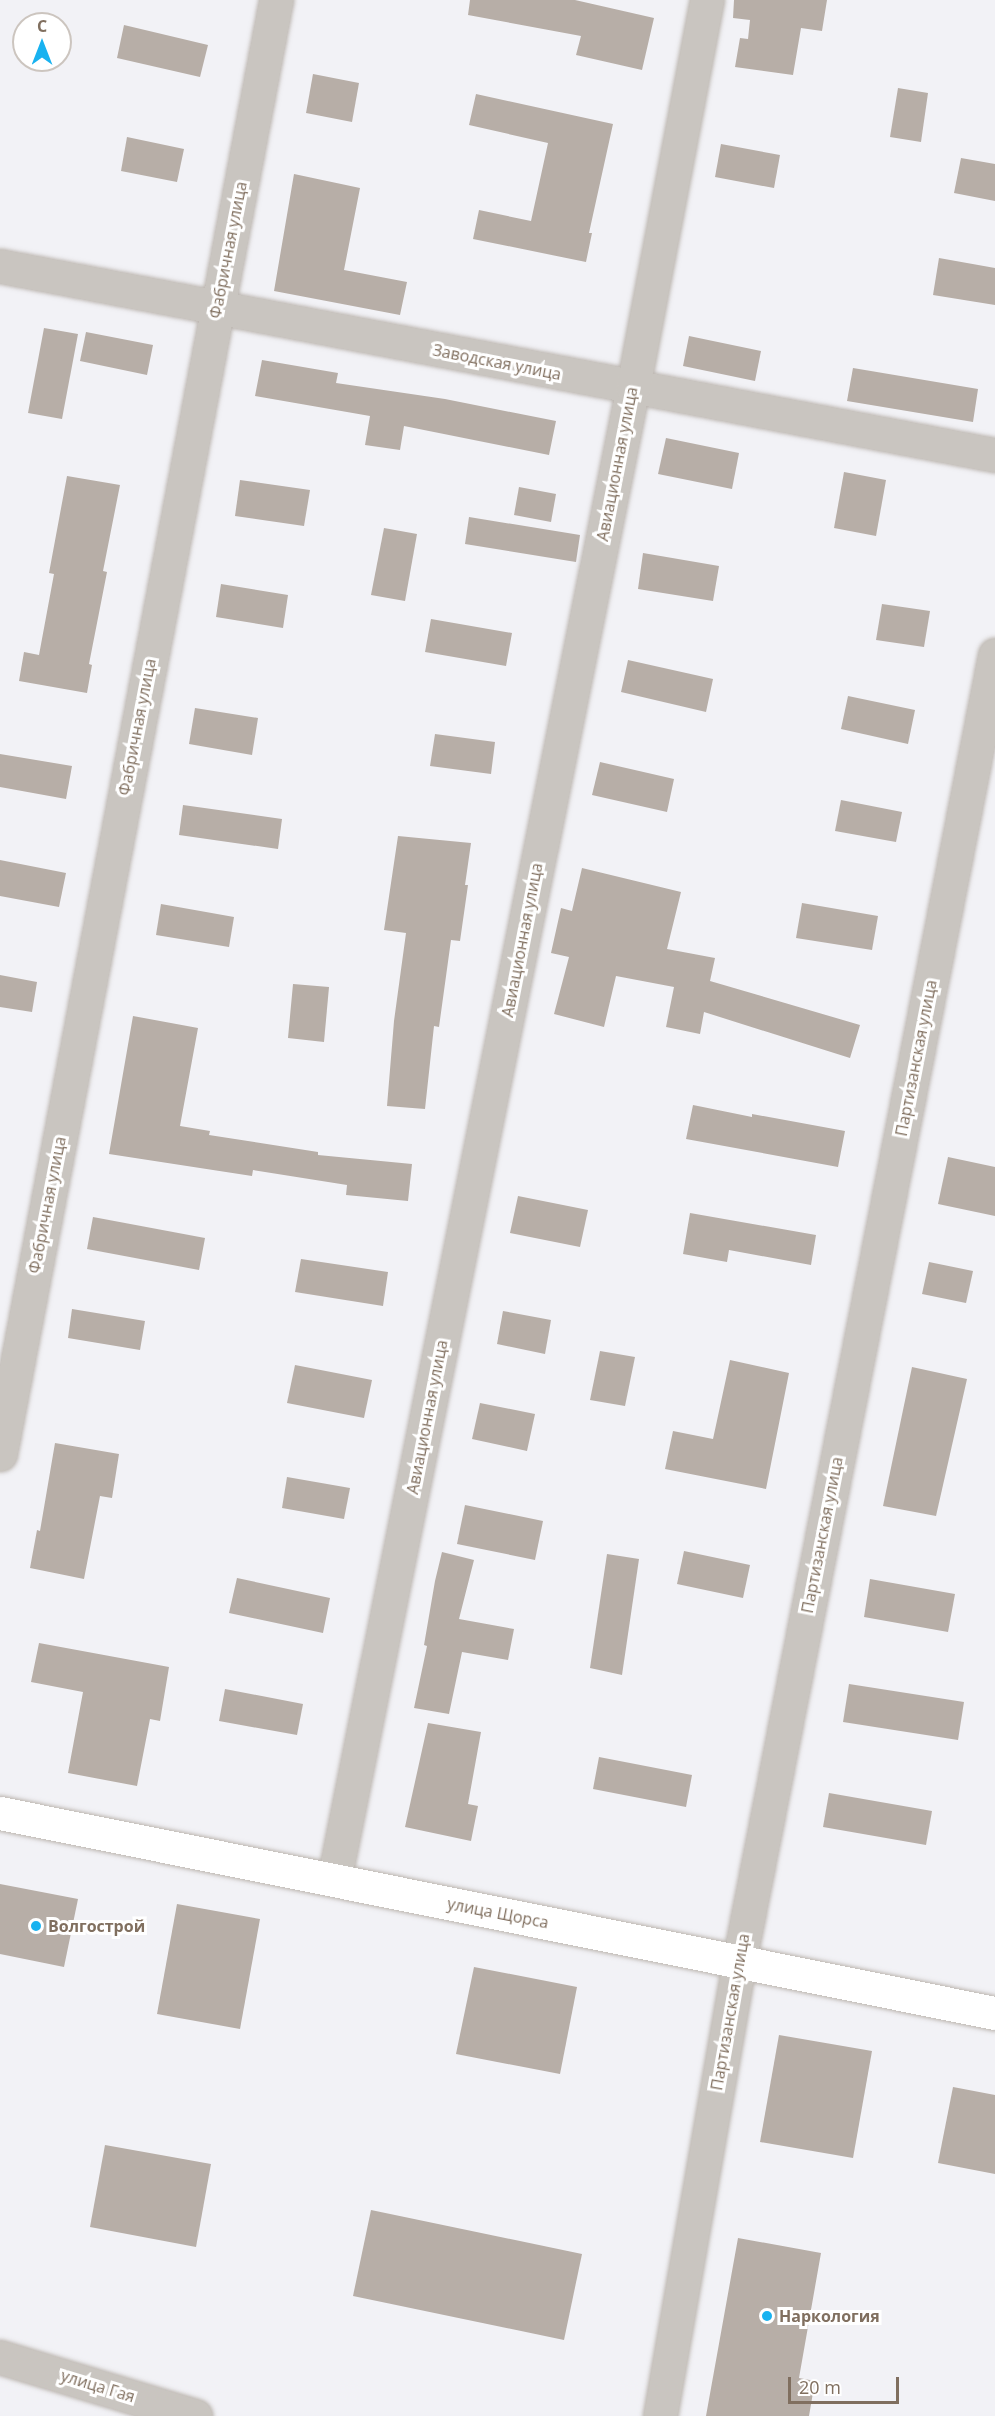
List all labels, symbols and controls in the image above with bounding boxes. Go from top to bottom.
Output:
north arrow [12,12,72,72]
text: С [37,15,47,37]
street label: Фабричная улица [205,180,251,320]
street label: Заводская улица [431,340,563,384]
street label: Авиационная улица [593,385,641,543]
street label: Фабричная улица [114,657,160,797]
street label: Авиационная улица [498,861,546,1019]
street label: Партизанская улица [891,978,941,1138]
street label: Фабричная улица [24,1135,70,1275]
street label: Авиационная улица [403,1338,451,1496]
street label: Партизанская улица [797,1455,847,1615]
street label: улица Щорса [446,1894,550,1932]
place label: Волгострой [48,1916,145,1936]
marker: Волгострой [29,1919,43,1933]
street label: Партизанская улица [707,1932,753,2092]
place label: Наркология [779,2306,880,2326]
marker: Наркология [760,2309,774,2323]
scale bar [791,2365,902,2403]
street label: улица Гая [59,2366,137,2406]
text: 20 m [799,2375,841,2399]

